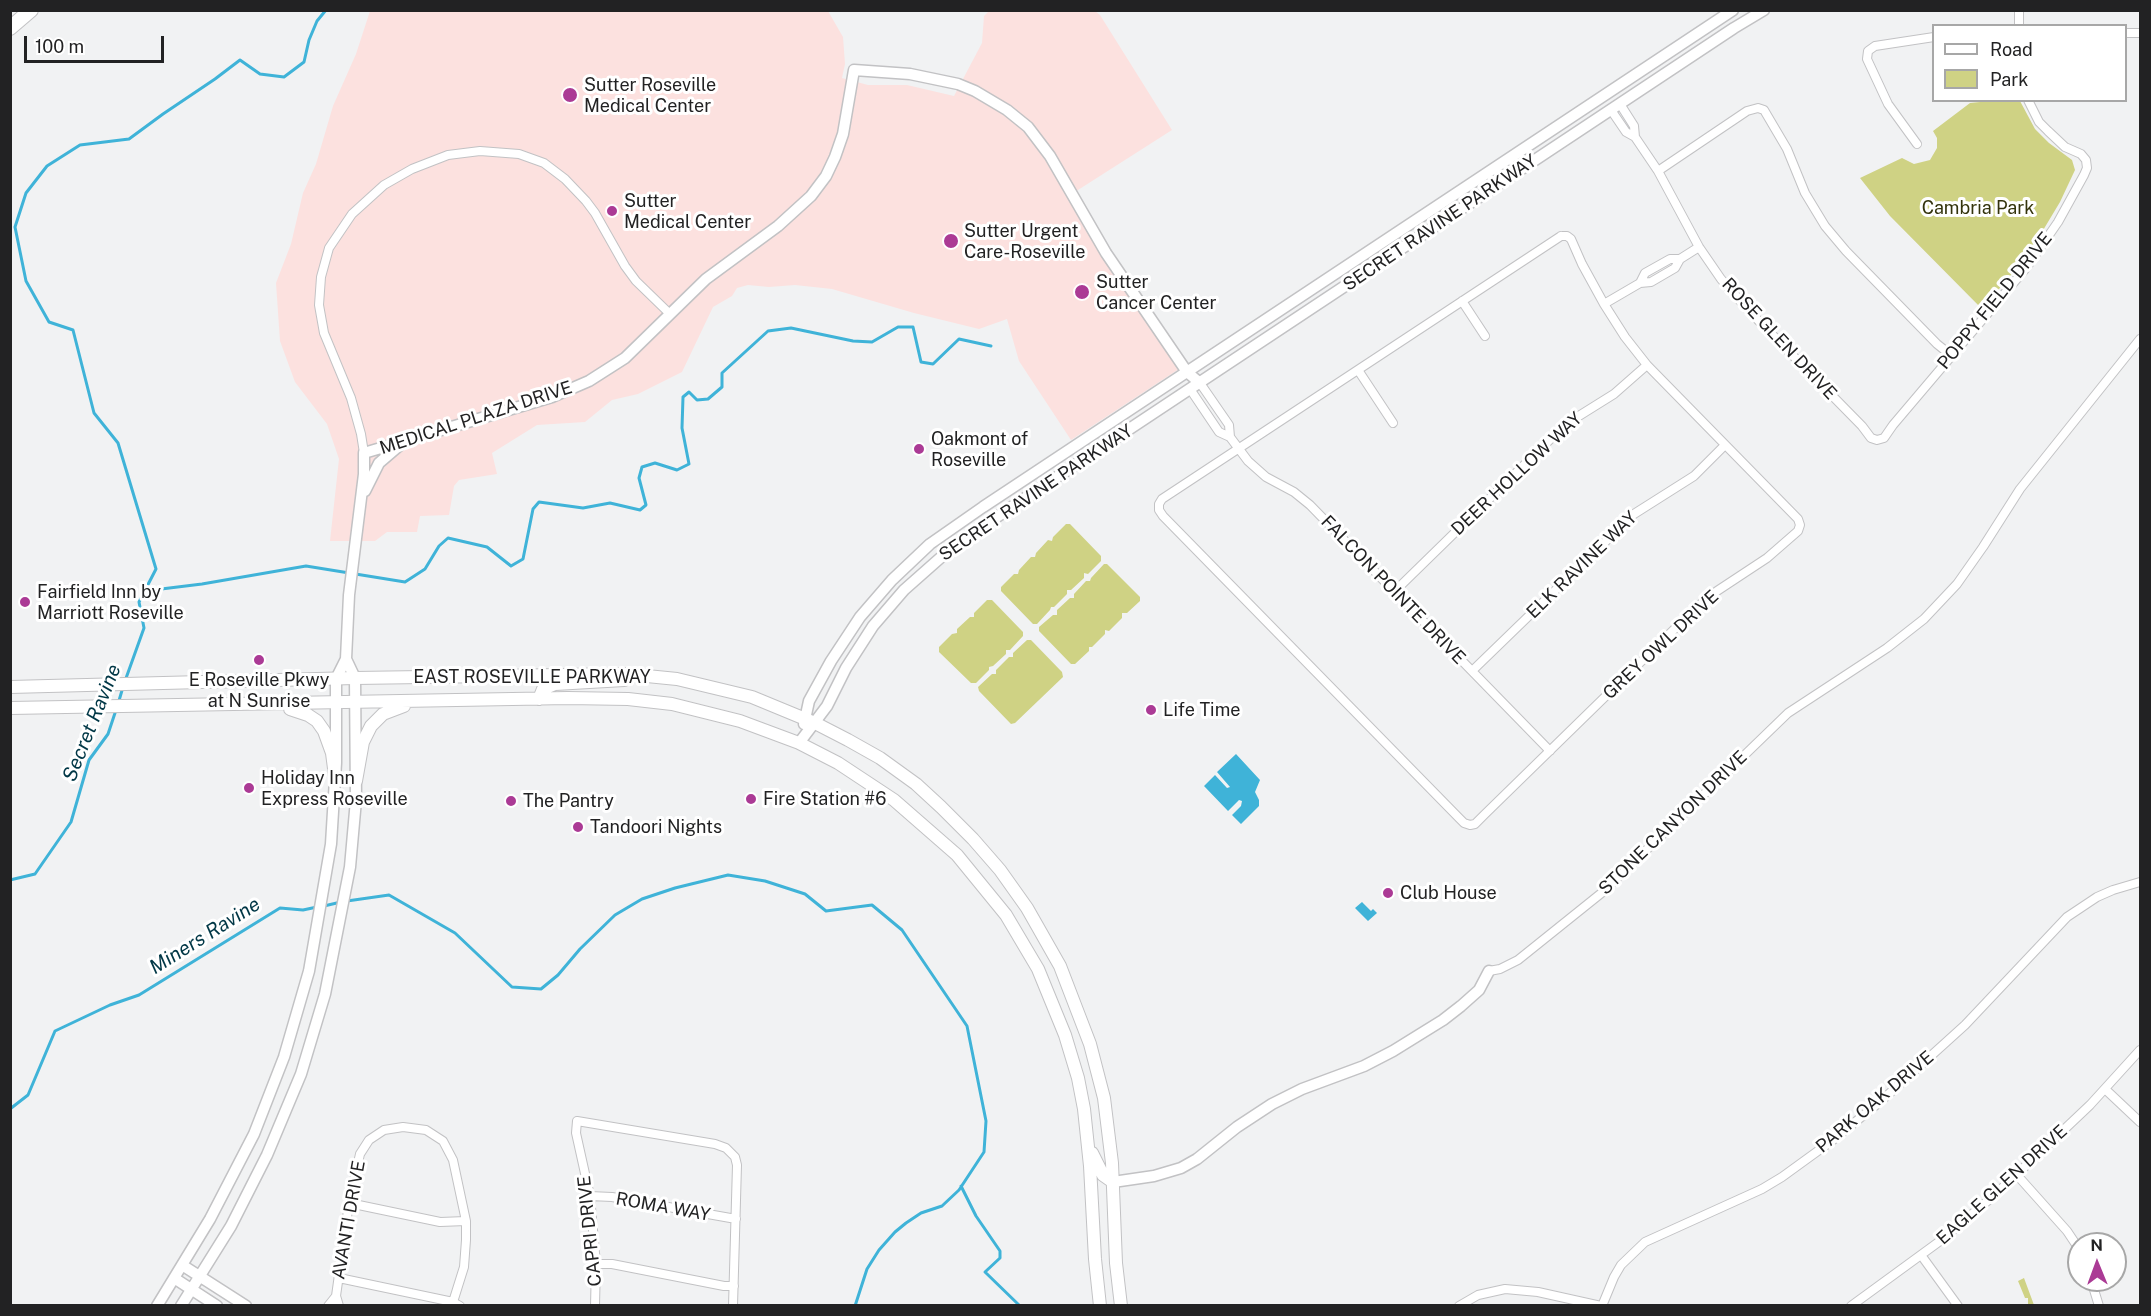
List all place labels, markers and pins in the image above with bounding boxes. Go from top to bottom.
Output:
place label: Sutter Roseville Medical Center [584,74,716,116]
marker: Sutter Roseville Medical Center [561,86,579,104]
place label: Sutter Medical Center [624,190,751,232]
marker: Sutter Medical Center [605,204,619,218]
place label: Sutter Urgent Care-Roseville [964,220,1085,262]
marker: Sutter Urgent Care-Roseville [942,232,960,250]
place label: Sutter Cancer Center [1096,271,1216,314]
marker: Sutter Cancer Center [1073,283,1091,301]
place label: Oakmont of Roseville [931,428,1028,470]
marker: Oakmont of Roseville [912,442,926,456]
place label: Fairfield Inn by Marriott Roseville [37,581,184,624]
marker: Fairfield Inn by Marriott Roseville [18,595,32,609]
marker: E Roseville Pkwy at N Sunrise [252,653,266,667]
place label: E Roseville Pkwy at N Sunrise [189,669,329,712]
place label: Life Time [1163,699,1240,721]
marker: Life Time [1144,703,1158,717]
place label: Holiday Inn Express Roseville [261,767,408,810]
marker: Holiday Inn Express Roseville [242,781,256,795]
place label: Fire Station #6 [763,788,886,810]
place label: The Pantry [523,790,614,812]
marker: Fire Station #6 [744,792,758,806]
marker: The Pantry [504,794,518,808]
place label: Tandoori Nights [590,816,722,838]
marker: Tandoori Nights [571,820,585,834]
place label: Club House [1400,882,1497,904]
marker: Club House [1381,886,1395,900]

